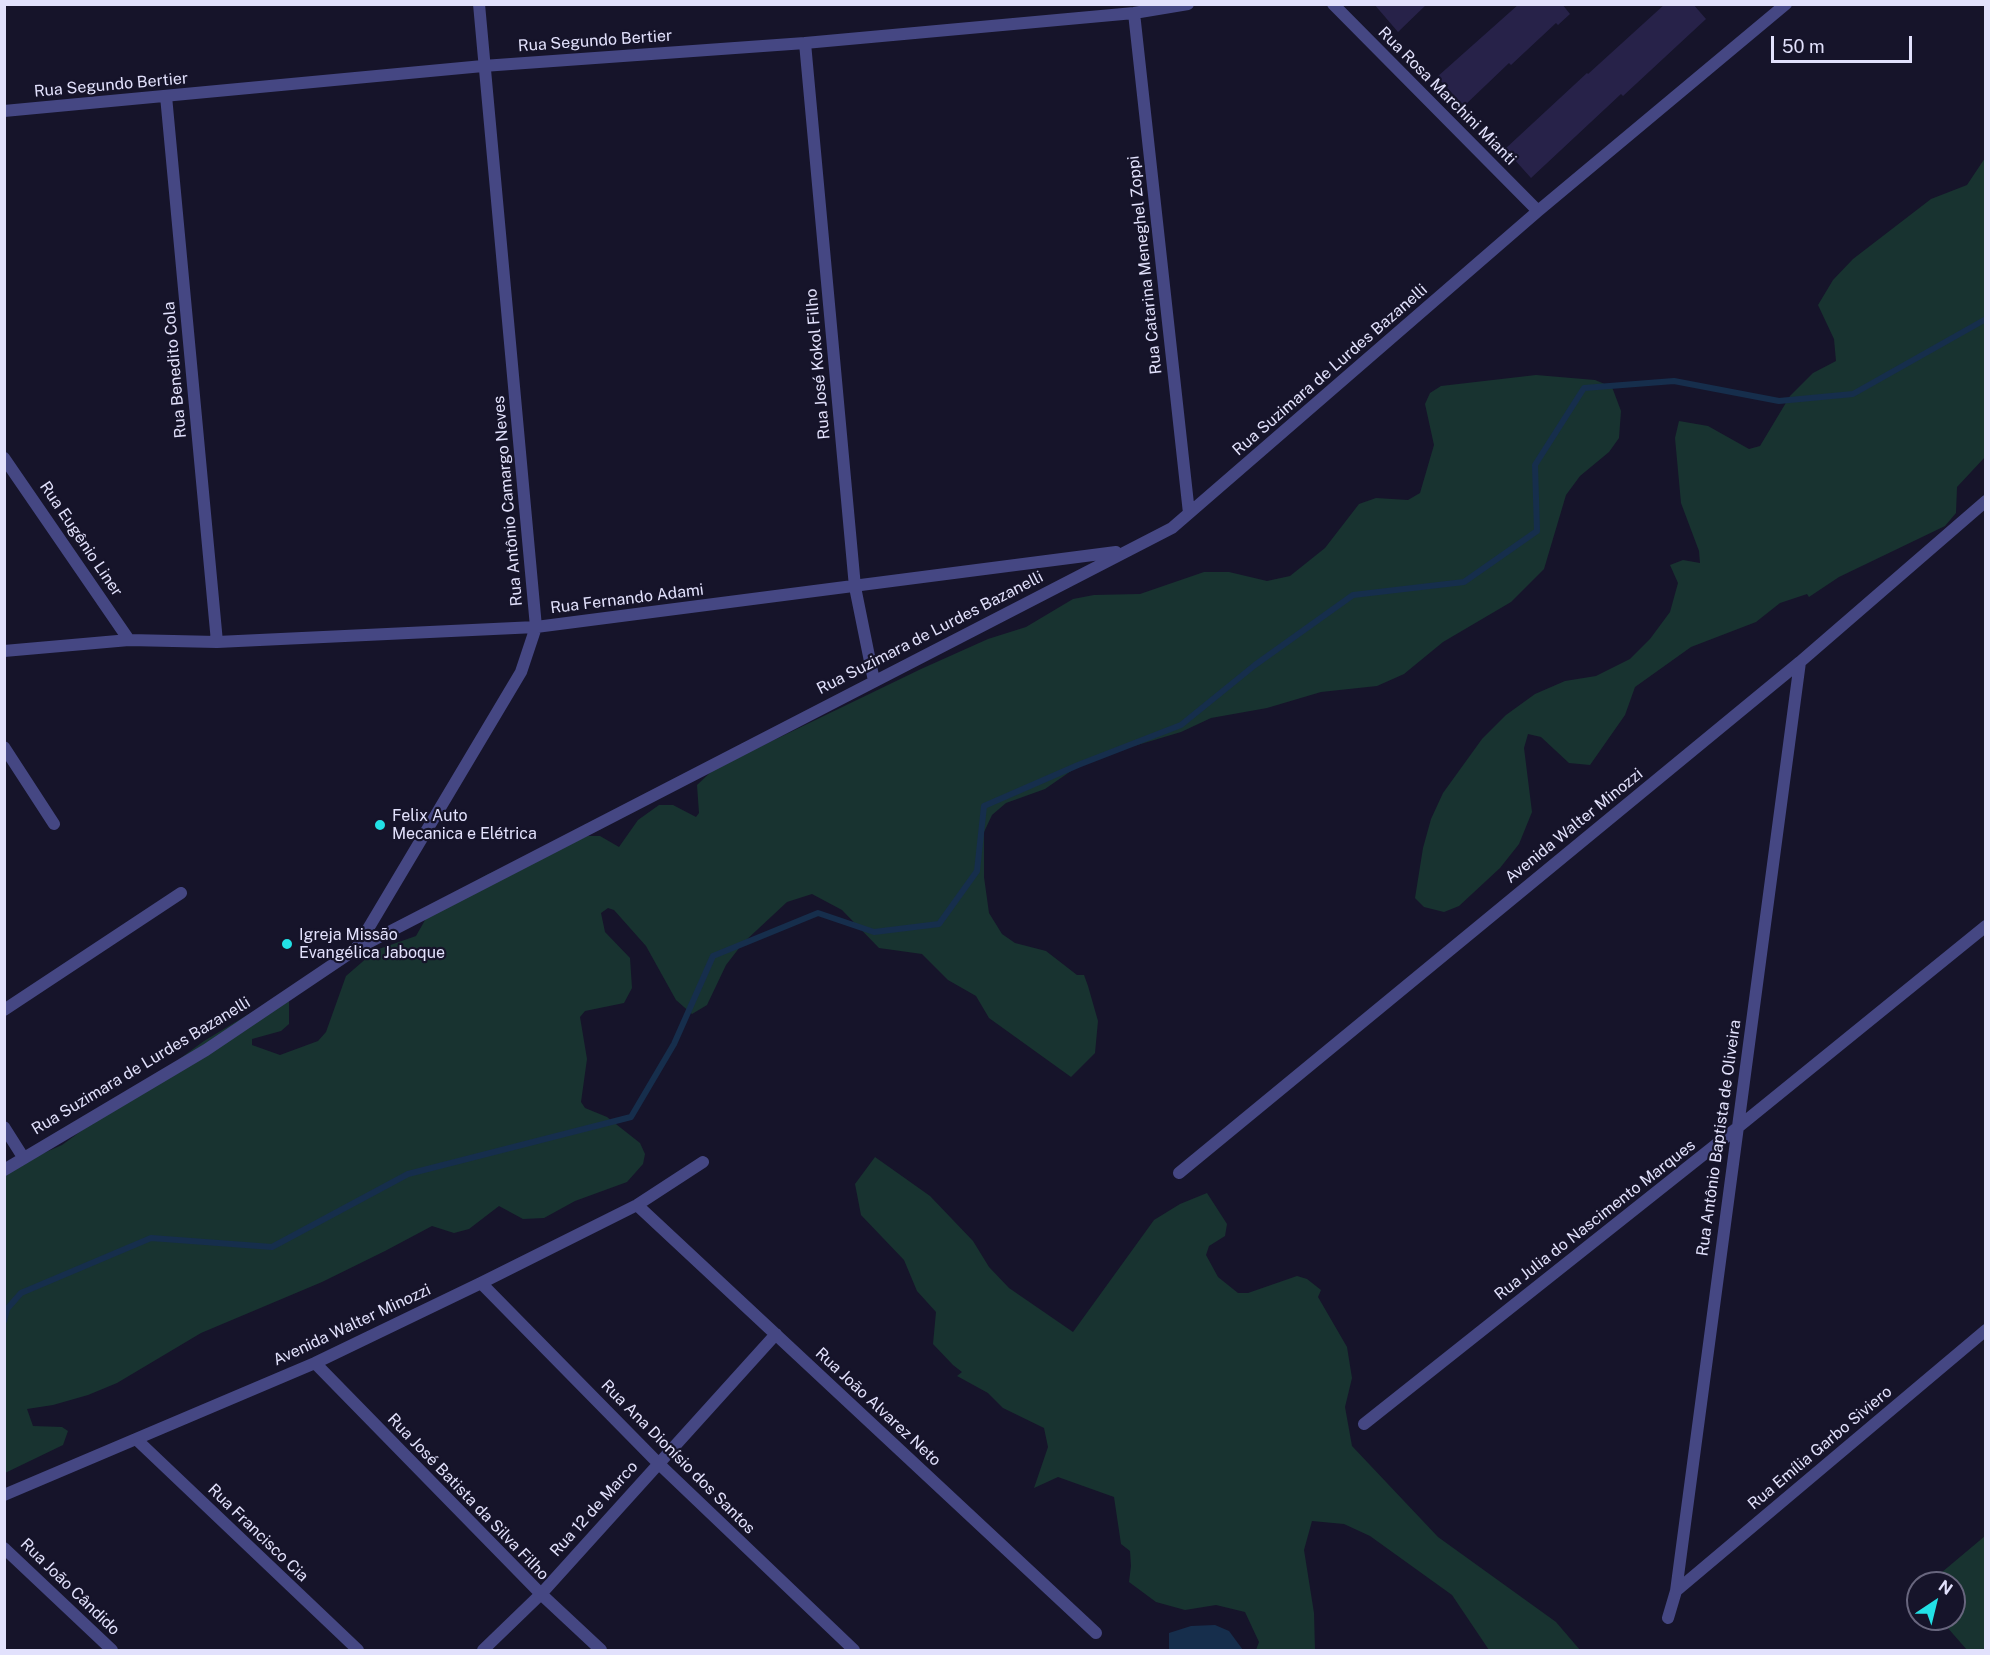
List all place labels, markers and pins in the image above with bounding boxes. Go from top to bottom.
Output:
place label: Felix Auto Mecanica e Elétrica [392,806,537,844]
marker: Felix Auto Mecanica e Elétrica [373,818,387,832]
place label: Igreja Missão Evangélica Jaboque [299,925,445,963]
marker: Igreja Missão Evangélica Jaboque [280,937,294,951]

